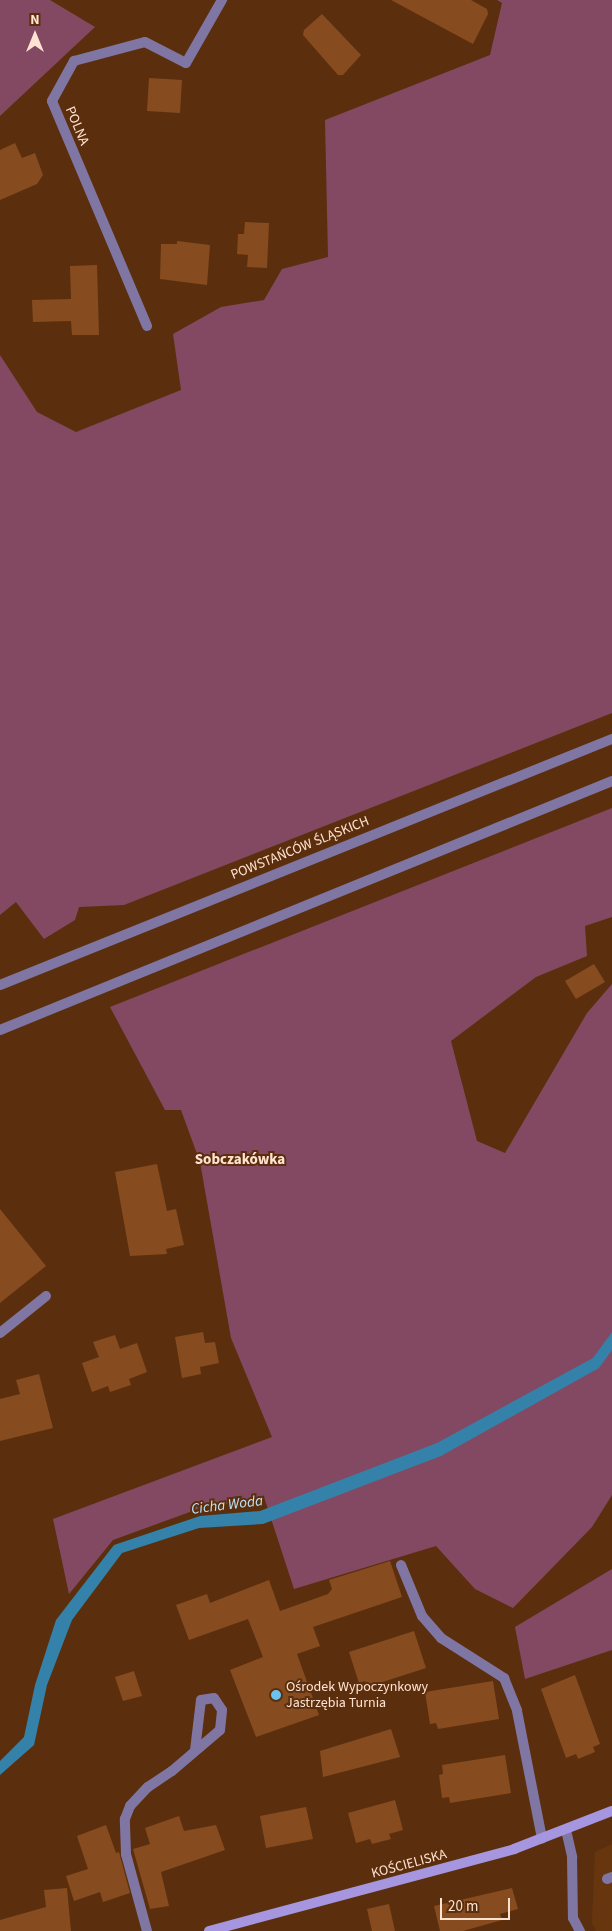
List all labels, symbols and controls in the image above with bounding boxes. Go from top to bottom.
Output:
north arrow [10,10,60,60]
text: N [30,10,40,30]
street label: POLNA [61,104,93,148]
street label: POWSTAŃCÓW ŚLĄSKICH [228,813,372,883]
district label: Sobczakówka [195,1151,285,1169]
water label: Cicha Woda [190,1492,264,1518]
place label: Ośrodek Wypoczynkowy Jastrzębia Turnia [286,1679,428,1711]
marker: Ośrodek Wypoczynkowy Jastrzębia Turnia [270,1689,282,1701]
street label: KOŚCIELISKA [370,1846,448,1882]
scale bar [442,1888,512,1920]
text: 20 m [448,1896,478,1917]

